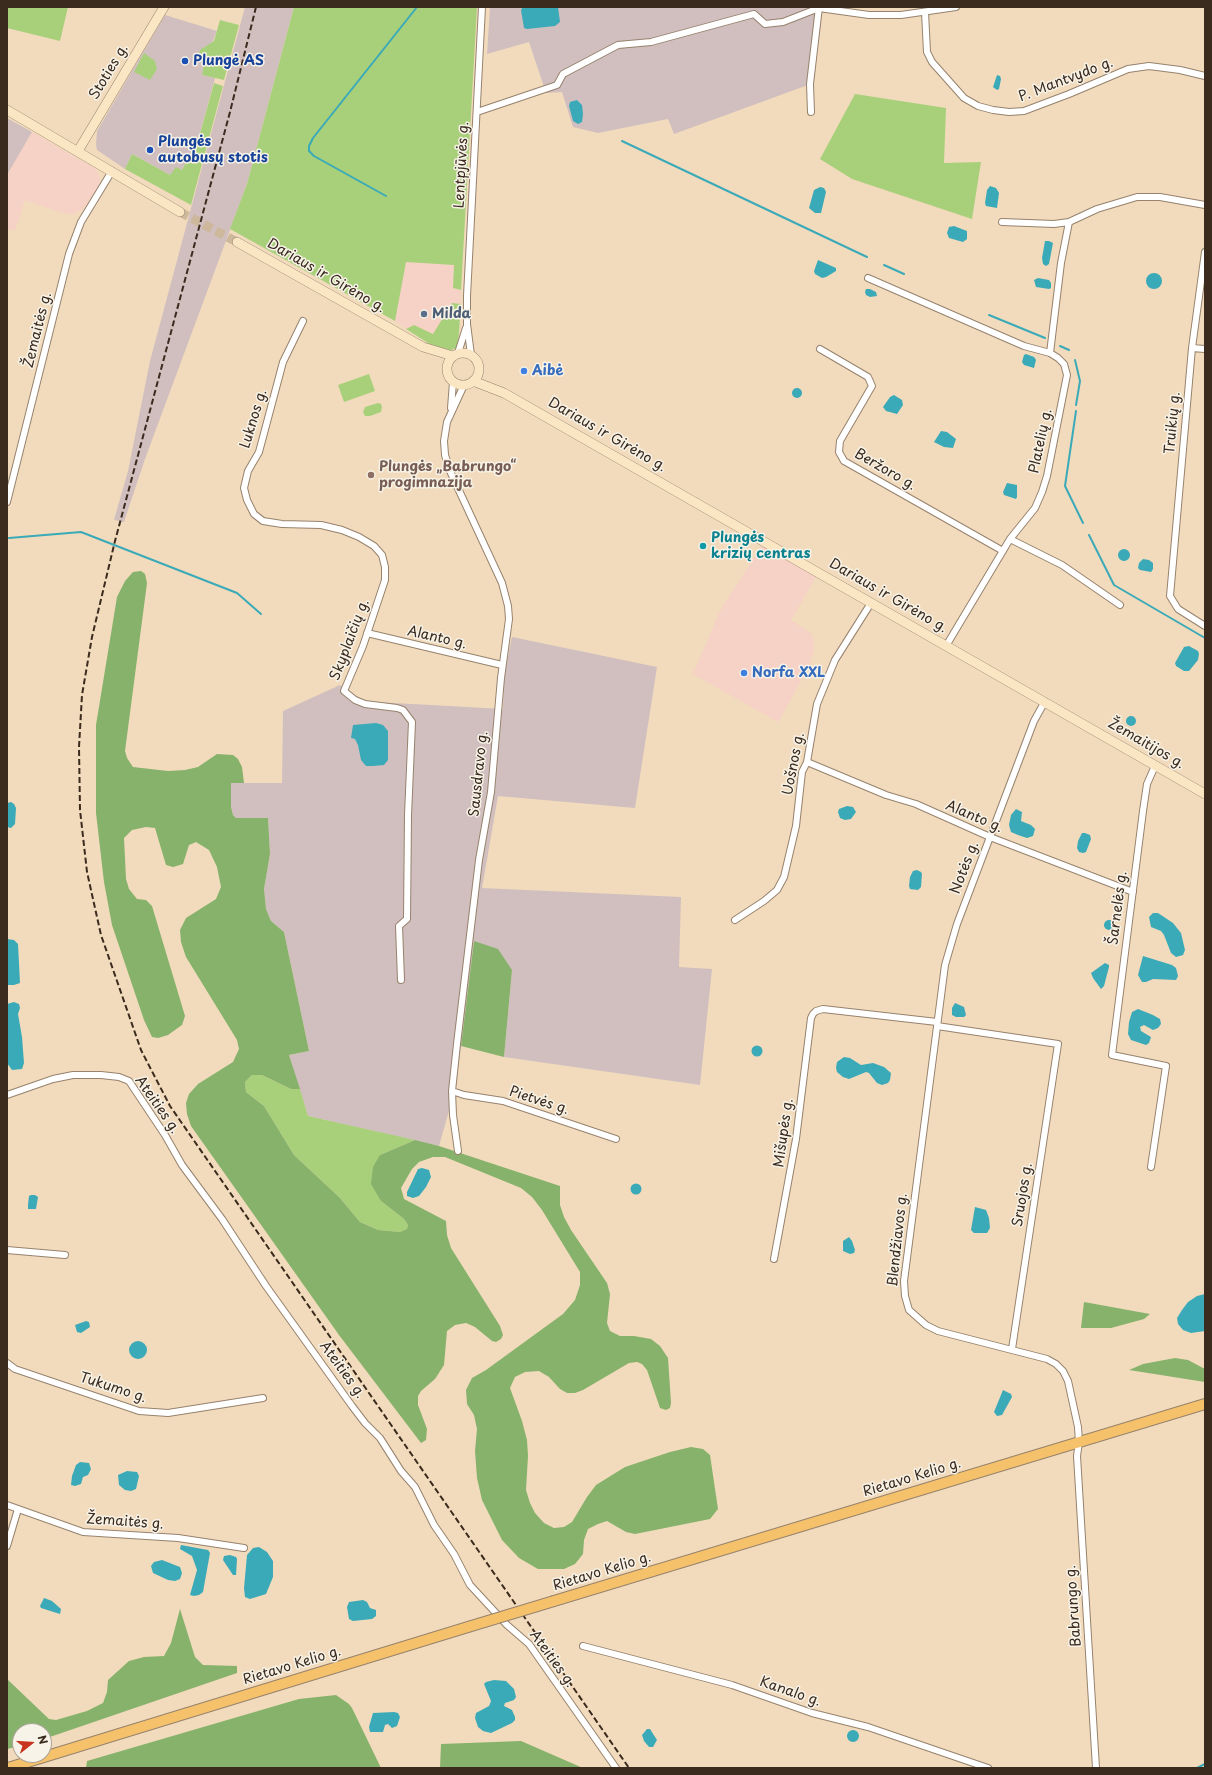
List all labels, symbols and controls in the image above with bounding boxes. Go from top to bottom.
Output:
street label: Stoties g. [86,41,132,103]
place label: Plungė AS [193,53,264,69]
street label: P. Mantvydo g. [1016,54,1116,106]
marker: Plungė AS [180,56,190,66]
street label: Lentpjūvės g. [451,121,473,209]
place label: Plungės autobusų stotis [158,134,268,166]
marker: Plungės autobusų stotis [145,145,155,155]
street label: Dariaus ir Girėno g. [264,235,388,317]
street label: Žemaitės g. [20,290,56,370]
place label: Milda [432,306,471,322]
marker: Milda [419,309,429,319]
place label: Aibė [532,363,563,379]
marker: Aibė [519,366,529,376]
street label: Luknos g. [237,387,271,451]
street label: Truikių g. [1162,391,1184,455]
street label: Dariaus ir Girėno g. [545,394,669,476]
street label: Platelių g. [1026,407,1056,475]
street label: Beržoro g. [851,446,919,494]
place label: Plungės „Babrungo“ progimnazija [379,459,516,492]
marker: Plungės „Babrungo“ progimnazija [366,470,376,480]
place label: Plungės krizių centras [711,530,810,562]
marker: Plungės krizių centras [698,541,708,551]
street label: Dariaus ir Girėno g. [826,555,950,637]
street label: Skyplaičių g. [327,597,373,683]
street label: Alanto g. [406,623,468,653]
place label: Norfa XXL [752,665,825,681]
marker: Norfa XXL [739,668,749,678]
street label: Žemaitijos g. [1105,715,1187,773]
street label: Sausdravo g. [466,730,492,818]
street label: Uošnos g. [780,731,808,797]
street label: Alanto g. [943,797,1005,837]
street label: Notės g. [947,839,983,897]
street label: Šarnelės g. [1105,870,1131,946]
street label: Ateities g. [131,1073,183,1137]
street label: Pietvės g. [507,1083,571,1119]
street label: Mišupės g. [771,1097,797,1169]
street label: Sruojos g. [1010,1162,1036,1228]
street label: Blendžiavos g. [885,1192,911,1288]
street label: Ateities g. [316,1338,368,1402]
street label: Tukumo g. [77,1369,149,1407]
street label: Rietavo Kelio g. [861,1455,963,1501]
street label: Žemaitės g. [86,1511,164,1533]
street label: Rietavo Kelio g. [551,1549,653,1595]
street label: Babrungo g. [1063,1565,1085,1647]
street label: Ateities g. [526,1627,578,1691]
street label: Rietavo Kelio g. [241,1643,343,1689]
street label: Kanalo g. [757,1674,823,1710]
north arrow [12,1723,52,1763]
text: N [34,1733,52,1746]

